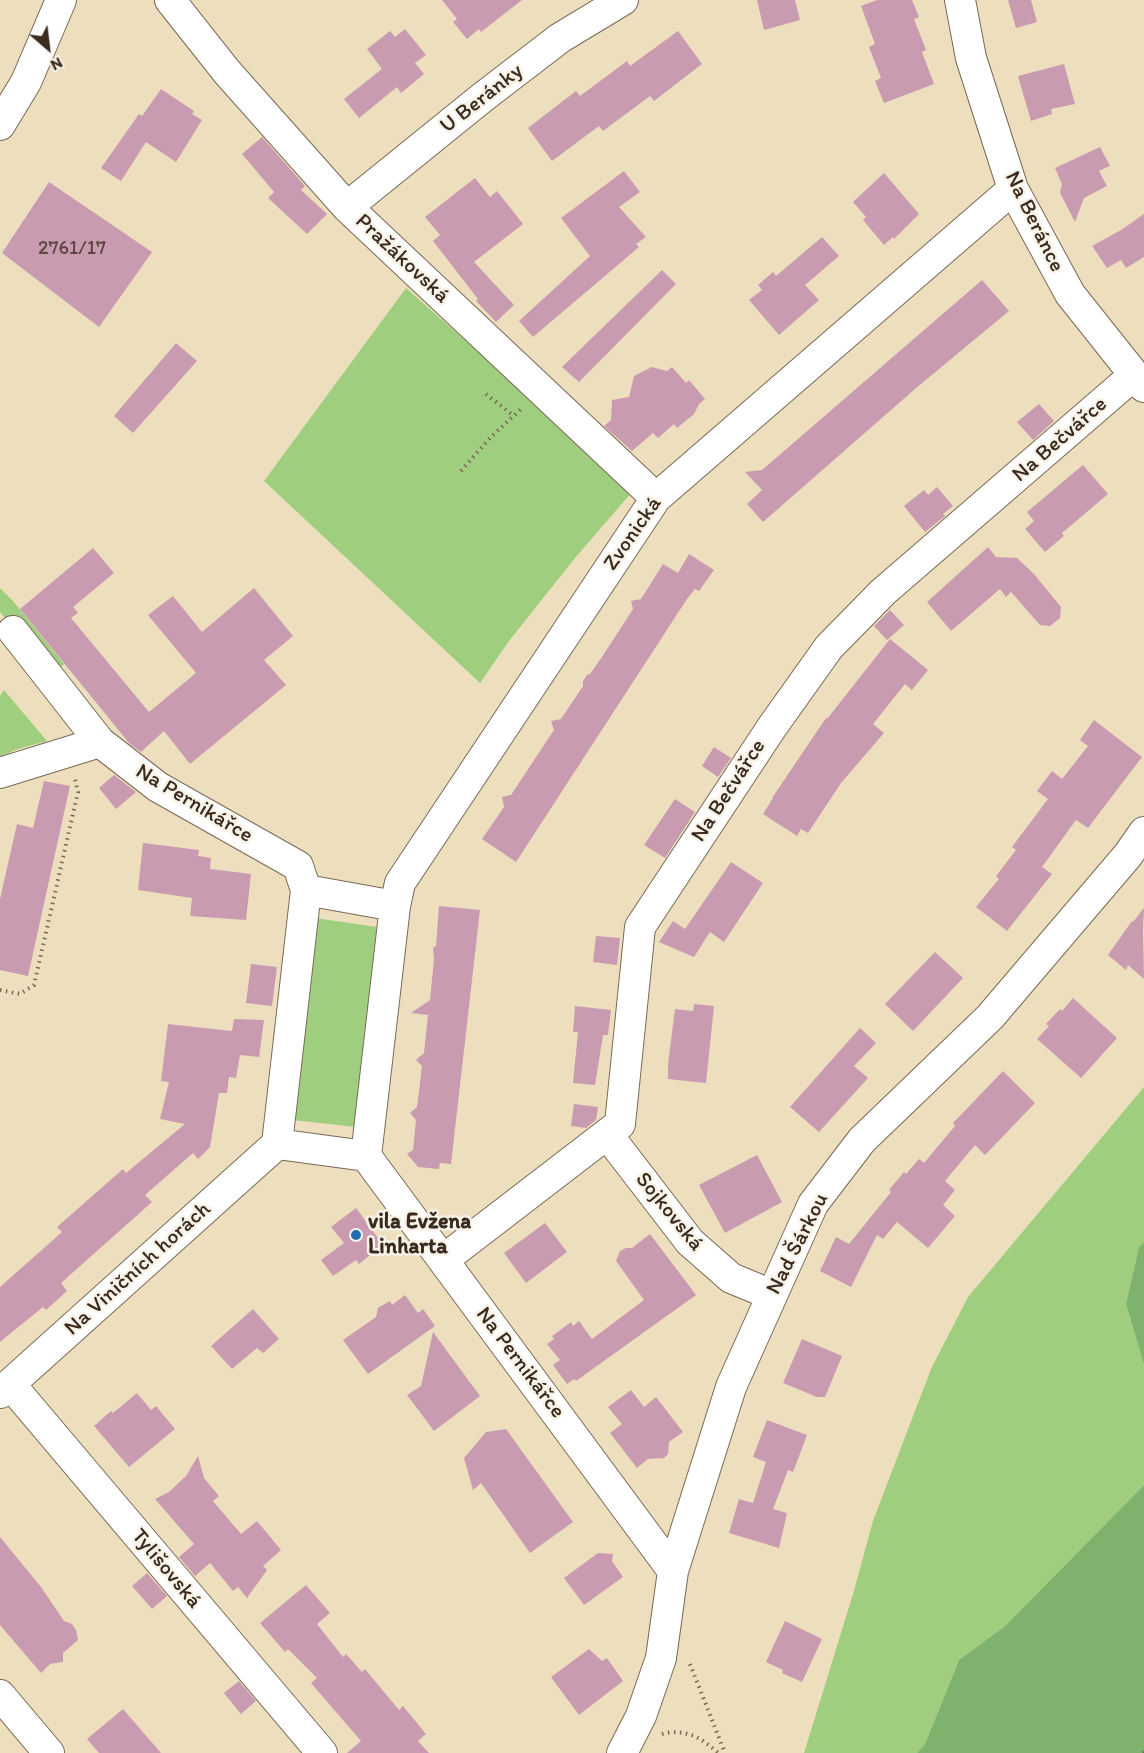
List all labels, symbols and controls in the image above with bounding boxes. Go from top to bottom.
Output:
north arrow [18,18,78,78]
text: N [47,53,66,75]
street label: U Beránky [435,58,529,140]
street label: Na Beránce [998,167,1070,277]
street label: Pražákovská [349,209,455,309]
house number: 2761/17 [38,237,106,261]
street label: Na Bečvářce [1007,392,1113,488]
street label: Zvonická [598,492,668,576]
street label: Na Bečvářce [686,735,772,847]
street label: Na Pernikářce [131,759,257,849]
street label: Sojkovská [629,1167,709,1257]
street label: Nad Šárkou [761,1189,835,1299]
street label: Na Viničních horách [59,1196,217,1342]
place label: vila Evžena Linharta [368,1209,471,1260]
marker: vila Evžena Linharta [349,1228,363,1242]
street label: Na Pernikářce [470,1302,570,1424]
street label: Tylišovská [125,1524,207,1614]

